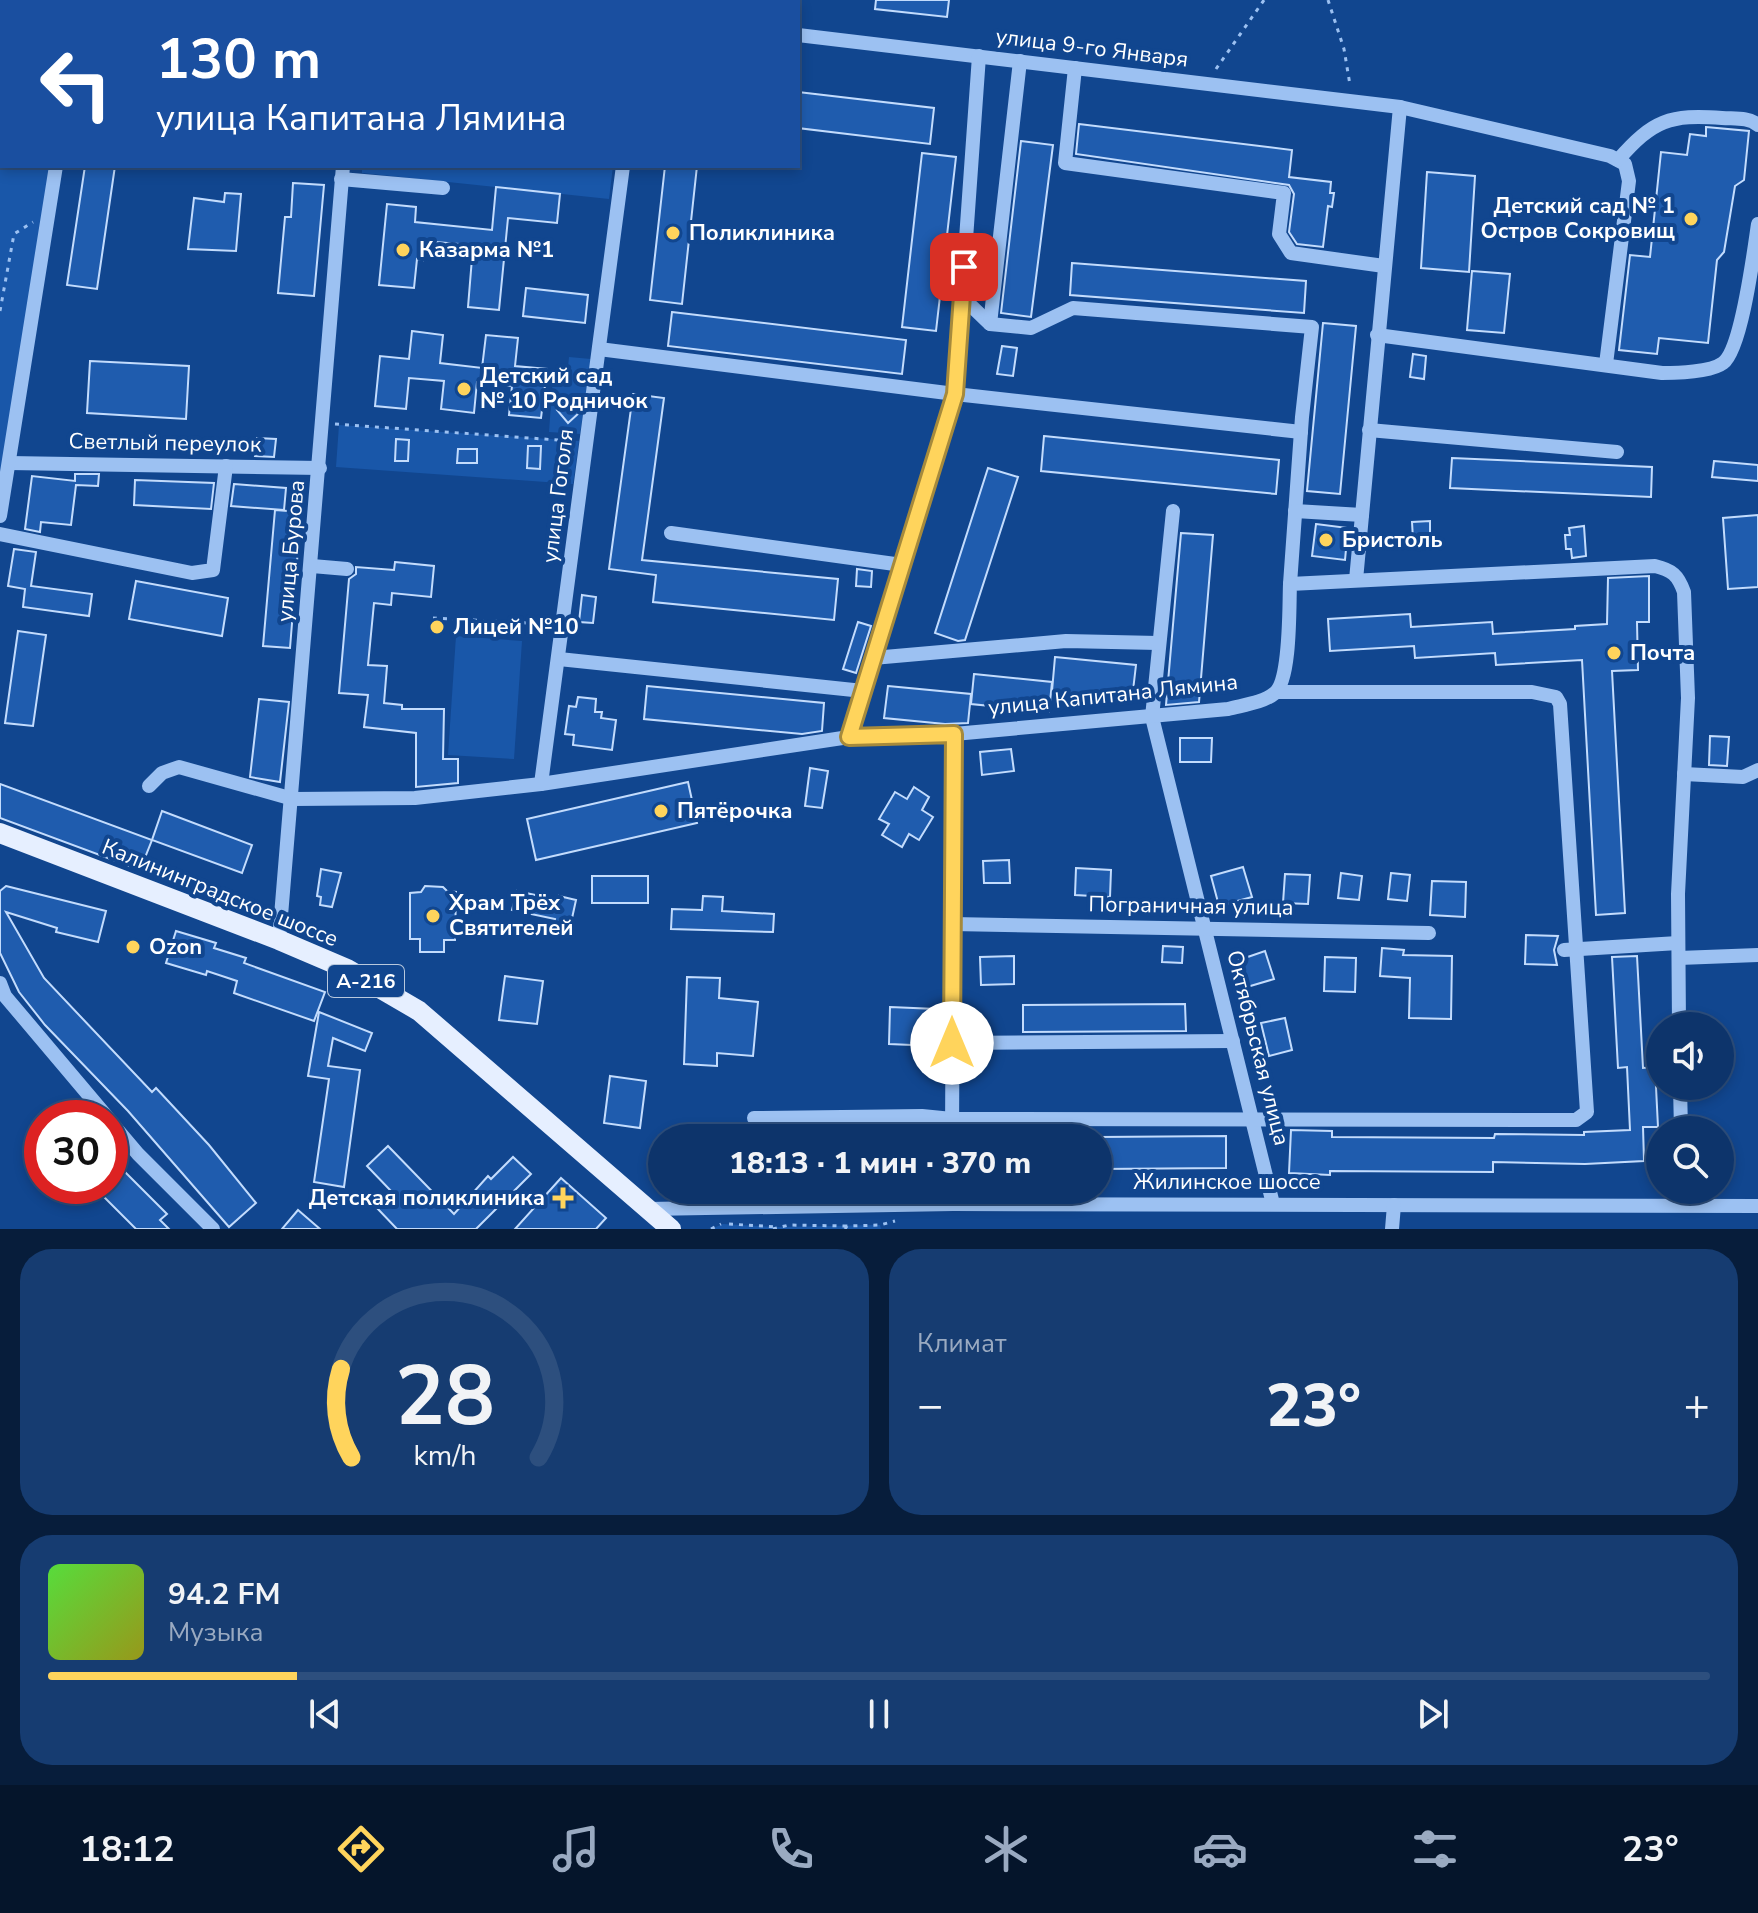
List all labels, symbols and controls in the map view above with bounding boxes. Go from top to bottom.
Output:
text: 130 m [156,21,321,98]
street label: улица 9-го Января [994,21,1190,75]
icon: left [24,32,128,136]
text: улица Капитана Лямина [156,94,567,143]
place label: Детский сад № 1 Остров Сокровищ [1480,191,1675,246]
marker: Детский сад № 1 Остров Сокровищ [1682,210,1700,228]
place label: Поликлиника [689,218,835,248]
marker: Поликлиника [664,224,682,242]
pin [930,233,998,301]
place label: Казарма №1 [419,235,554,265]
marker: Казарма №1 [394,241,412,259]
icon: arrive [942,245,986,289]
place label: Детский сад № 10 Родничок [480,361,648,416]
marker: Детский сад № 10 Родничок [455,380,473,398]
street label: Светлый переулок [68,426,262,460]
street label: улица Гоголя [535,427,581,565]
street label: улица Бурова [270,479,312,623]
place label: Бристоль [1342,525,1443,555]
marker: Бристоль [1317,531,1335,549]
place label: Лицей №10 [453,612,579,642]
marker: Лицей №10 [428,618,446,636]
place label: Почта [1630,638,1695,668]
marker: Почта [1605,644,1623,662]
street label: улица Капитана Лямина [987,667,1239,723]
place label: Пятёрочка [677,796,793,826]
marker: Пятёрочка [652,802,670,820]
street label: Калининградское шоссе [97,832,343,954]
place label: Храм Трёх Святителей [448,888,574,943]
street label: Пограничная улица [1088,889,1294,923]
marker: Храм Трёх Святителей [424,907,442,925]
place label: Ozon [149,932,202,962]
marker: Ozon [124,938,142,956]
street label: Октябрьская улица [1219,947,1297,1149]
road number: А-216 [328,965,404,997]
position arrow [910,1001,994,1085]
map controls [1646,1012,1734,1204]
button: sound [1646,1012,1734,1100]
speed limit sign: 30 [24,1100,128,1204]
button: search [1646,1116,1734,1204]
text: 18:13 · 1 мин · 370 m [729,1143,1031,1184]
street label: Жилинское шоссе [1133,1167,1321,1197]
place label: Детская поликлиника [309,1183,545,1213]
marker: Детская поликлиника [552,1187,574,1209]
text: Климат [917,1326,1006,1361]
text: 28 [395,1340,494,1453]
text: 23° [1266,1365,1361,1447]
text: − [917,1376,943,1436]
text: + [1684,1376,1710,1436]
text: km/h [413,1436,476,1475]
text: 94.2 FM [168,1574,280,1615]
text: Музыка [168,1615,263,1650]
icon: previous [303,1692,347,1736]
icon: pause [857,1692,901,1736]
icon: next [1411,1692,1455,1736]
icon: directions [333,1821,389,1877]
icon: music [548,1821,604,1877]
icon: phone [763,1821,819,1877]
icon: climate [978,1821,1034,1877]
icon: car [1192,1821,1248,1877]
icon: filters [1407,1821,1463,1877]
text: 18:12 [79,1825,175,1874]
text: 23° [1622,1825,1679,1874]

